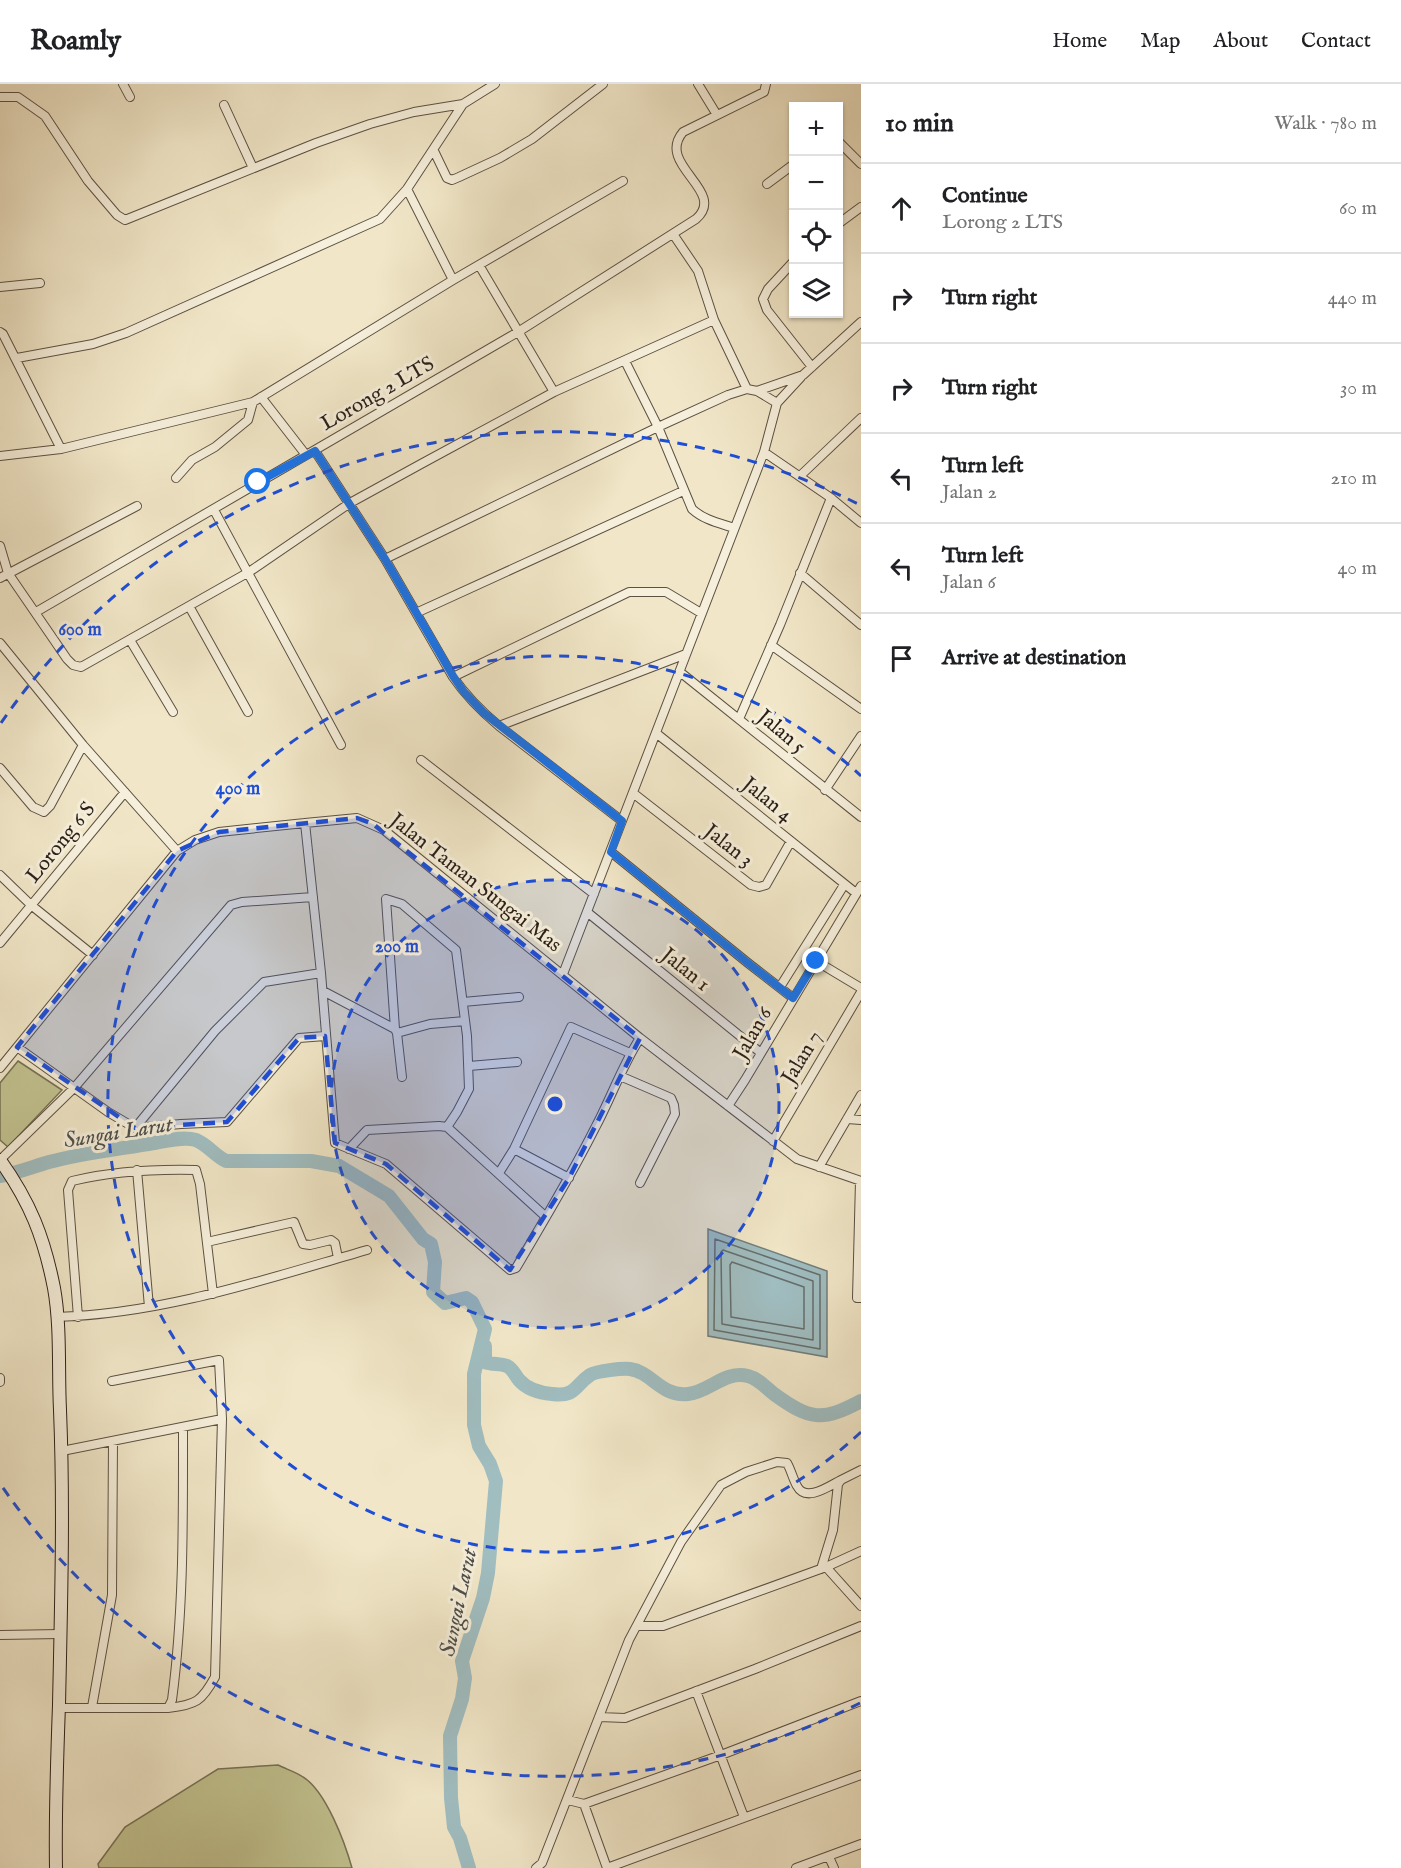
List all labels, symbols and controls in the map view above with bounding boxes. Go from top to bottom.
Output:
text: Roamly [30,24,121,59]
text: Home [1052,28,1107,55]
text: Map [1140,28,1180,55]
text: About [1213,28,1268,55]
text: Contact [1301,28,1371,55]
map controls [789,102,843,318]
button: + [789,102,843,156]
text: 10 min [885,107,954,140]
text: Walk · 780 m [1274,111,1377,136]
button: − [789,156,843,210]
text: Continue [942,182,1028,210]
icon: ahead [885,192,918,225]
text: 60 m [1339,196,1377,221]
button: locate [789,210,843,264]
text: Lorong 2 LTS [942,210,1063,235]
button: layers [789,264,843,318]
icon: right [885,282,918,315]
text: Turn right [942,284,1037,312]
text: 440 m [1328,286,1377,311]
street label: Lorong 2 LTS [316,351,440,438]
icon: right [885,372,918,405]
text: Turn right [942,374,1037,402]
text: 30 m [1340,376,1377,401]
text: Turn left [942,452,1024,480]
icon: left [885,462,918,495]
text: 210 m [1331,466,1377,491]
route start [244,468,270,494]
text: Jalan 2 [942,480,997,505]
text: Turn left [942,542,1024,570]
icon: left [885,552,918,585]
text: 40 m [1338,556,1377,581]
text: Jalan 6 [942,570,996,595]
text: 600 m [58,619,102,642]
icon: arrive [885,642,918,675]
text: Arrive at destination [942,644,1126,672]
street label: Jalan 5 [750,703,811,761]
street label: Jalan 4 [734,770,799,829]
text: 400 m [216,778,260,801]
street label: Lorong 6 S [20,797,102,889]
street label: Jalan Taman Sungai Mas [382,806,567,959]
street label: Jalan 3 [696,817,758,874]
text: 200 m [375,936,419,959]
street label: Jalan 1 [653,941,715,998]
route end [802,947,828,973]
street label: Jalan 6 [726,1002,780,1067]
street label: Jalan 7 [775,1026,829,1091]
centre of rings [545,1094,565,1114]
water label: Sungai Larut [62,1110,176,1155]
water label: Sungai Larut [434,1545,484,1659]

